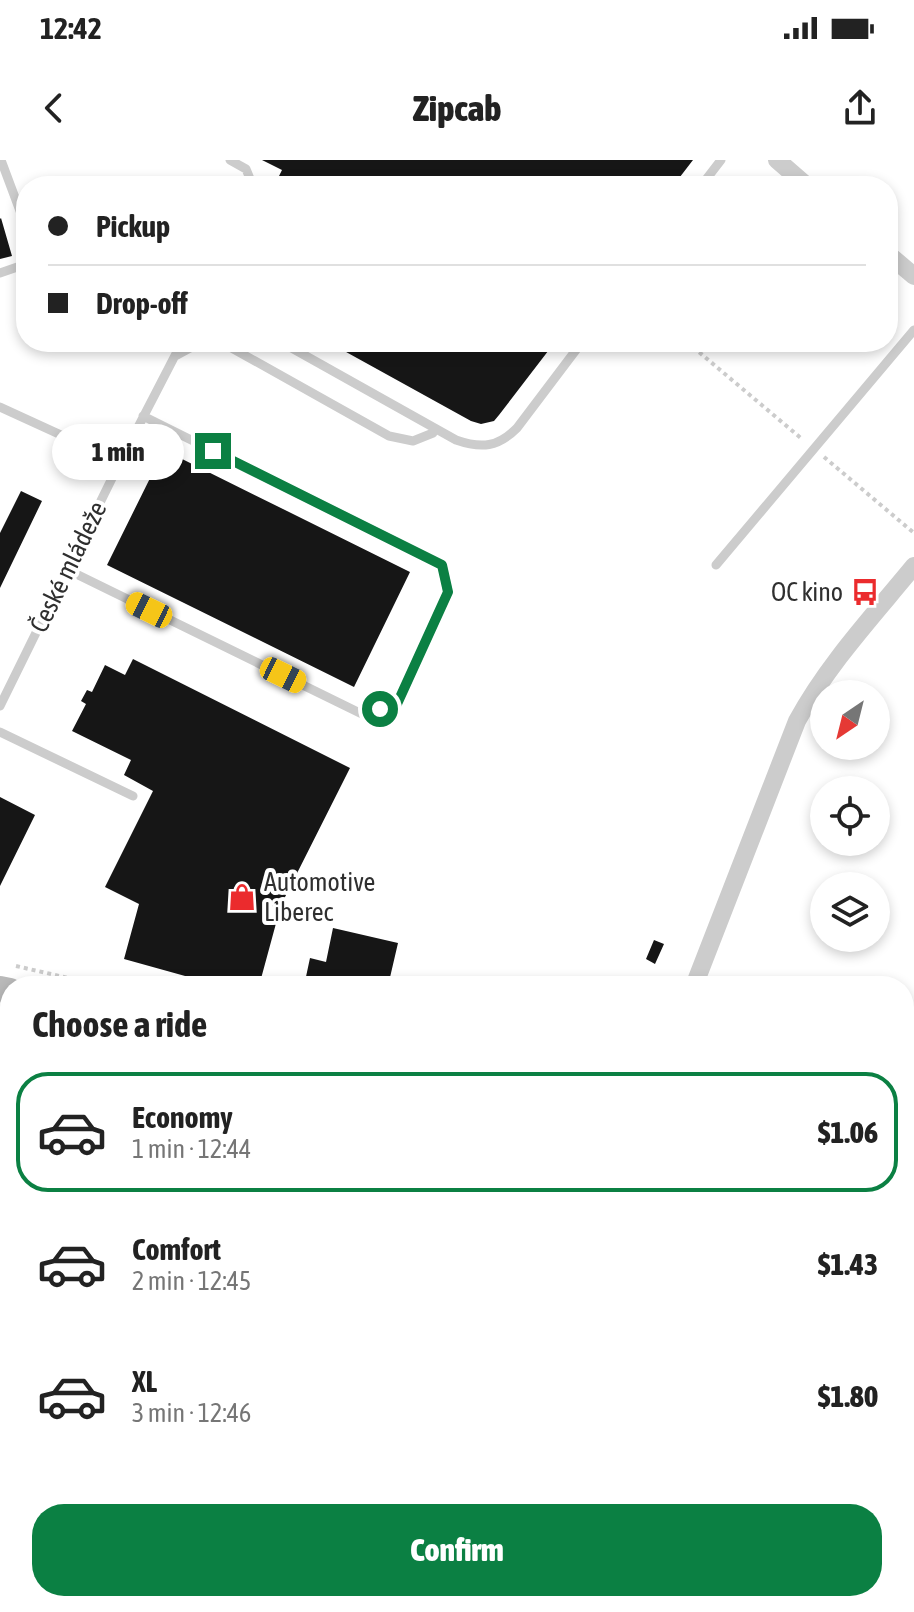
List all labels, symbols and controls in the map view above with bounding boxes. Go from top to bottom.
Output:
text: 12:42 [40,11,102,45]
icon: back [32,86,76,130]
icon: share [838,86,882,130]
text: Zipcab [413,87,501,129]
text: Pickup [96,209,170,243]
text: Drop-off [96,286,188,320]
callout: 1 min [53,423,185,479]
route end [195,433,231,469]
text: 1 min [91,437,145,467]
street label: České mládeže [23,497,113,637]
place label: OC kino [771,577,843,607]
bus stop icon: OC kino [850,577,880,607]
car [122,589,176,631]
car [256,654,310,696]
north arrow [810,680,890,760]
map controls [810,680,890,952]
route start [362,691,398,727]
button: locate [810,776,890,856]
place label: Automotive Liberec [264,867,375,927]
button: layers [810,872,890,952]
shop icon: Automotive Liberec [227,882,257,912]
text: Choose a ride [32,1003,207,1045]
icon: car [36,1096,108,1168]
text: Economy [132,1100,233,1134]
text: $1.06 [818,1115,878,1149]
text: 1 min · 12:44 [132,1134,251,1164]
icon: car [36,1228,108,1300]
text: Comfort [132,1232,221,1266]
text: $1.43 [818,1247,878,1281]
text: 2 min · 12:45 [132,1266,251,1296]
icon: car [36,1360,108,1432]
text: XL [132,1364,157,1398]
text: $1.80 [818,1379,878,1413]
text: 3 min · 12:46 [132,1398,251,1428]
button: Confirm [32,1504,882,1596]

